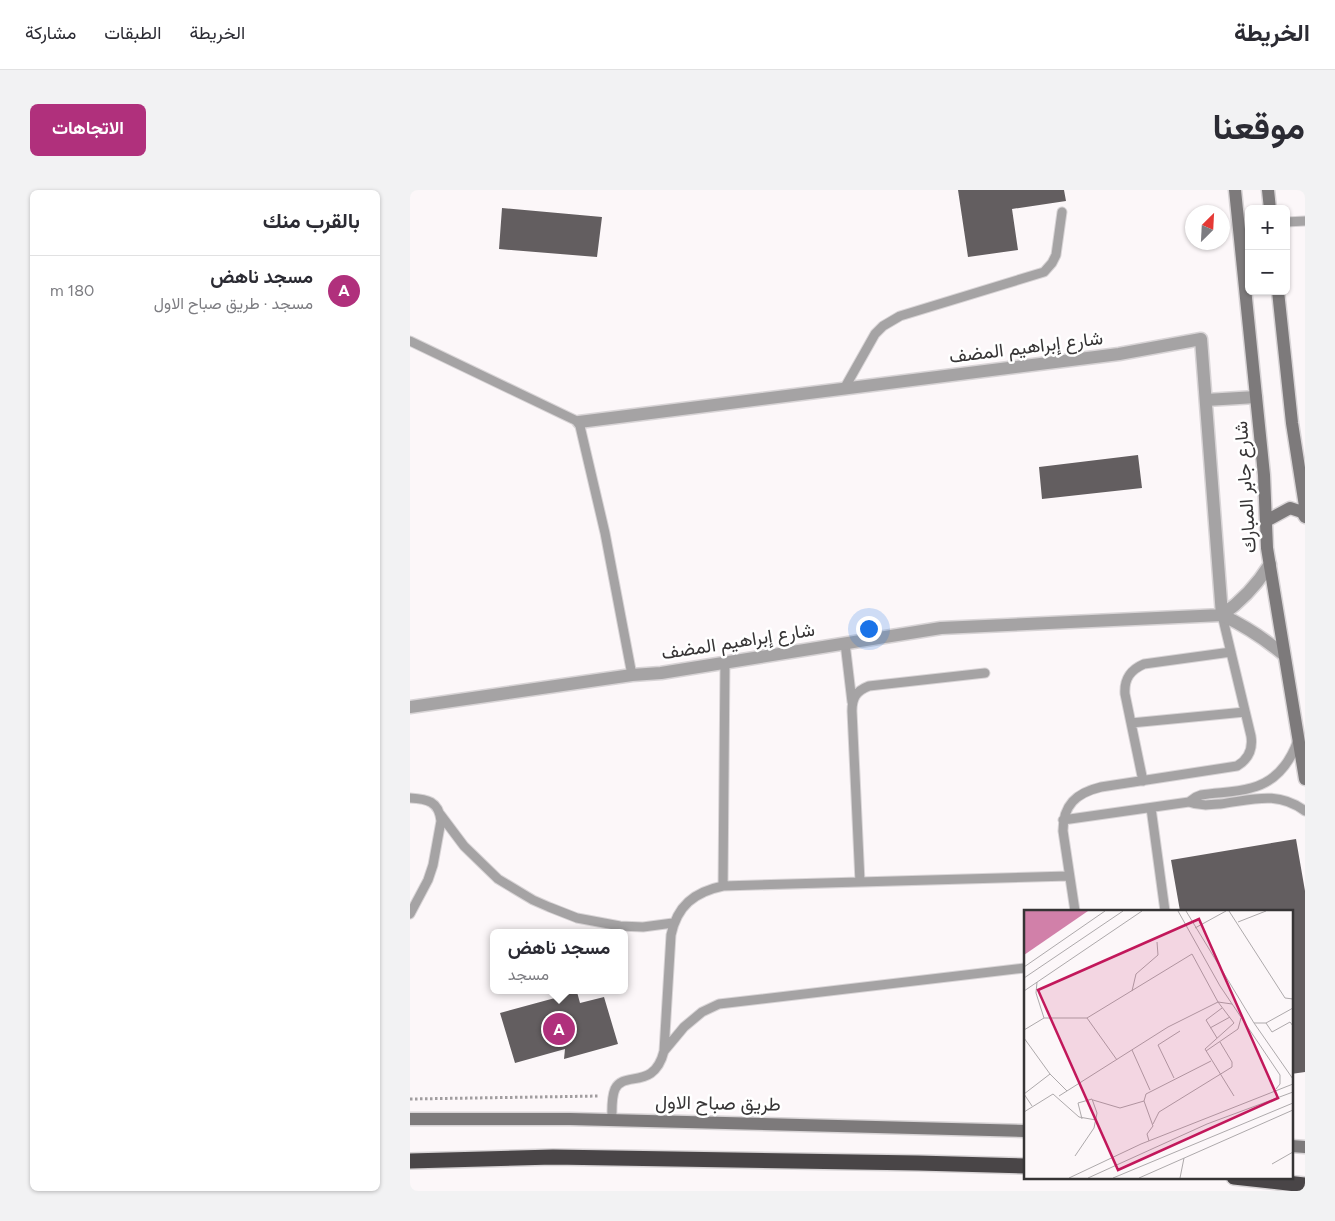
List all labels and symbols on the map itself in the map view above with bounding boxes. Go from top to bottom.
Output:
north arrow [1185,205,1230,250]
street label: شارع إبراهيم المضف [948,326,1104,369]
street label: شارع جابر المبارك [1229,420,1262,554]
your location [856,616,882,642]
street label: شارع إبراهيم المضف [660,618,816,665]
inset map [1024,910,1292,1178]
pin: A [543,1010,575,1048]
street label: طريق صباح الاول [655,1090,781,1117]

